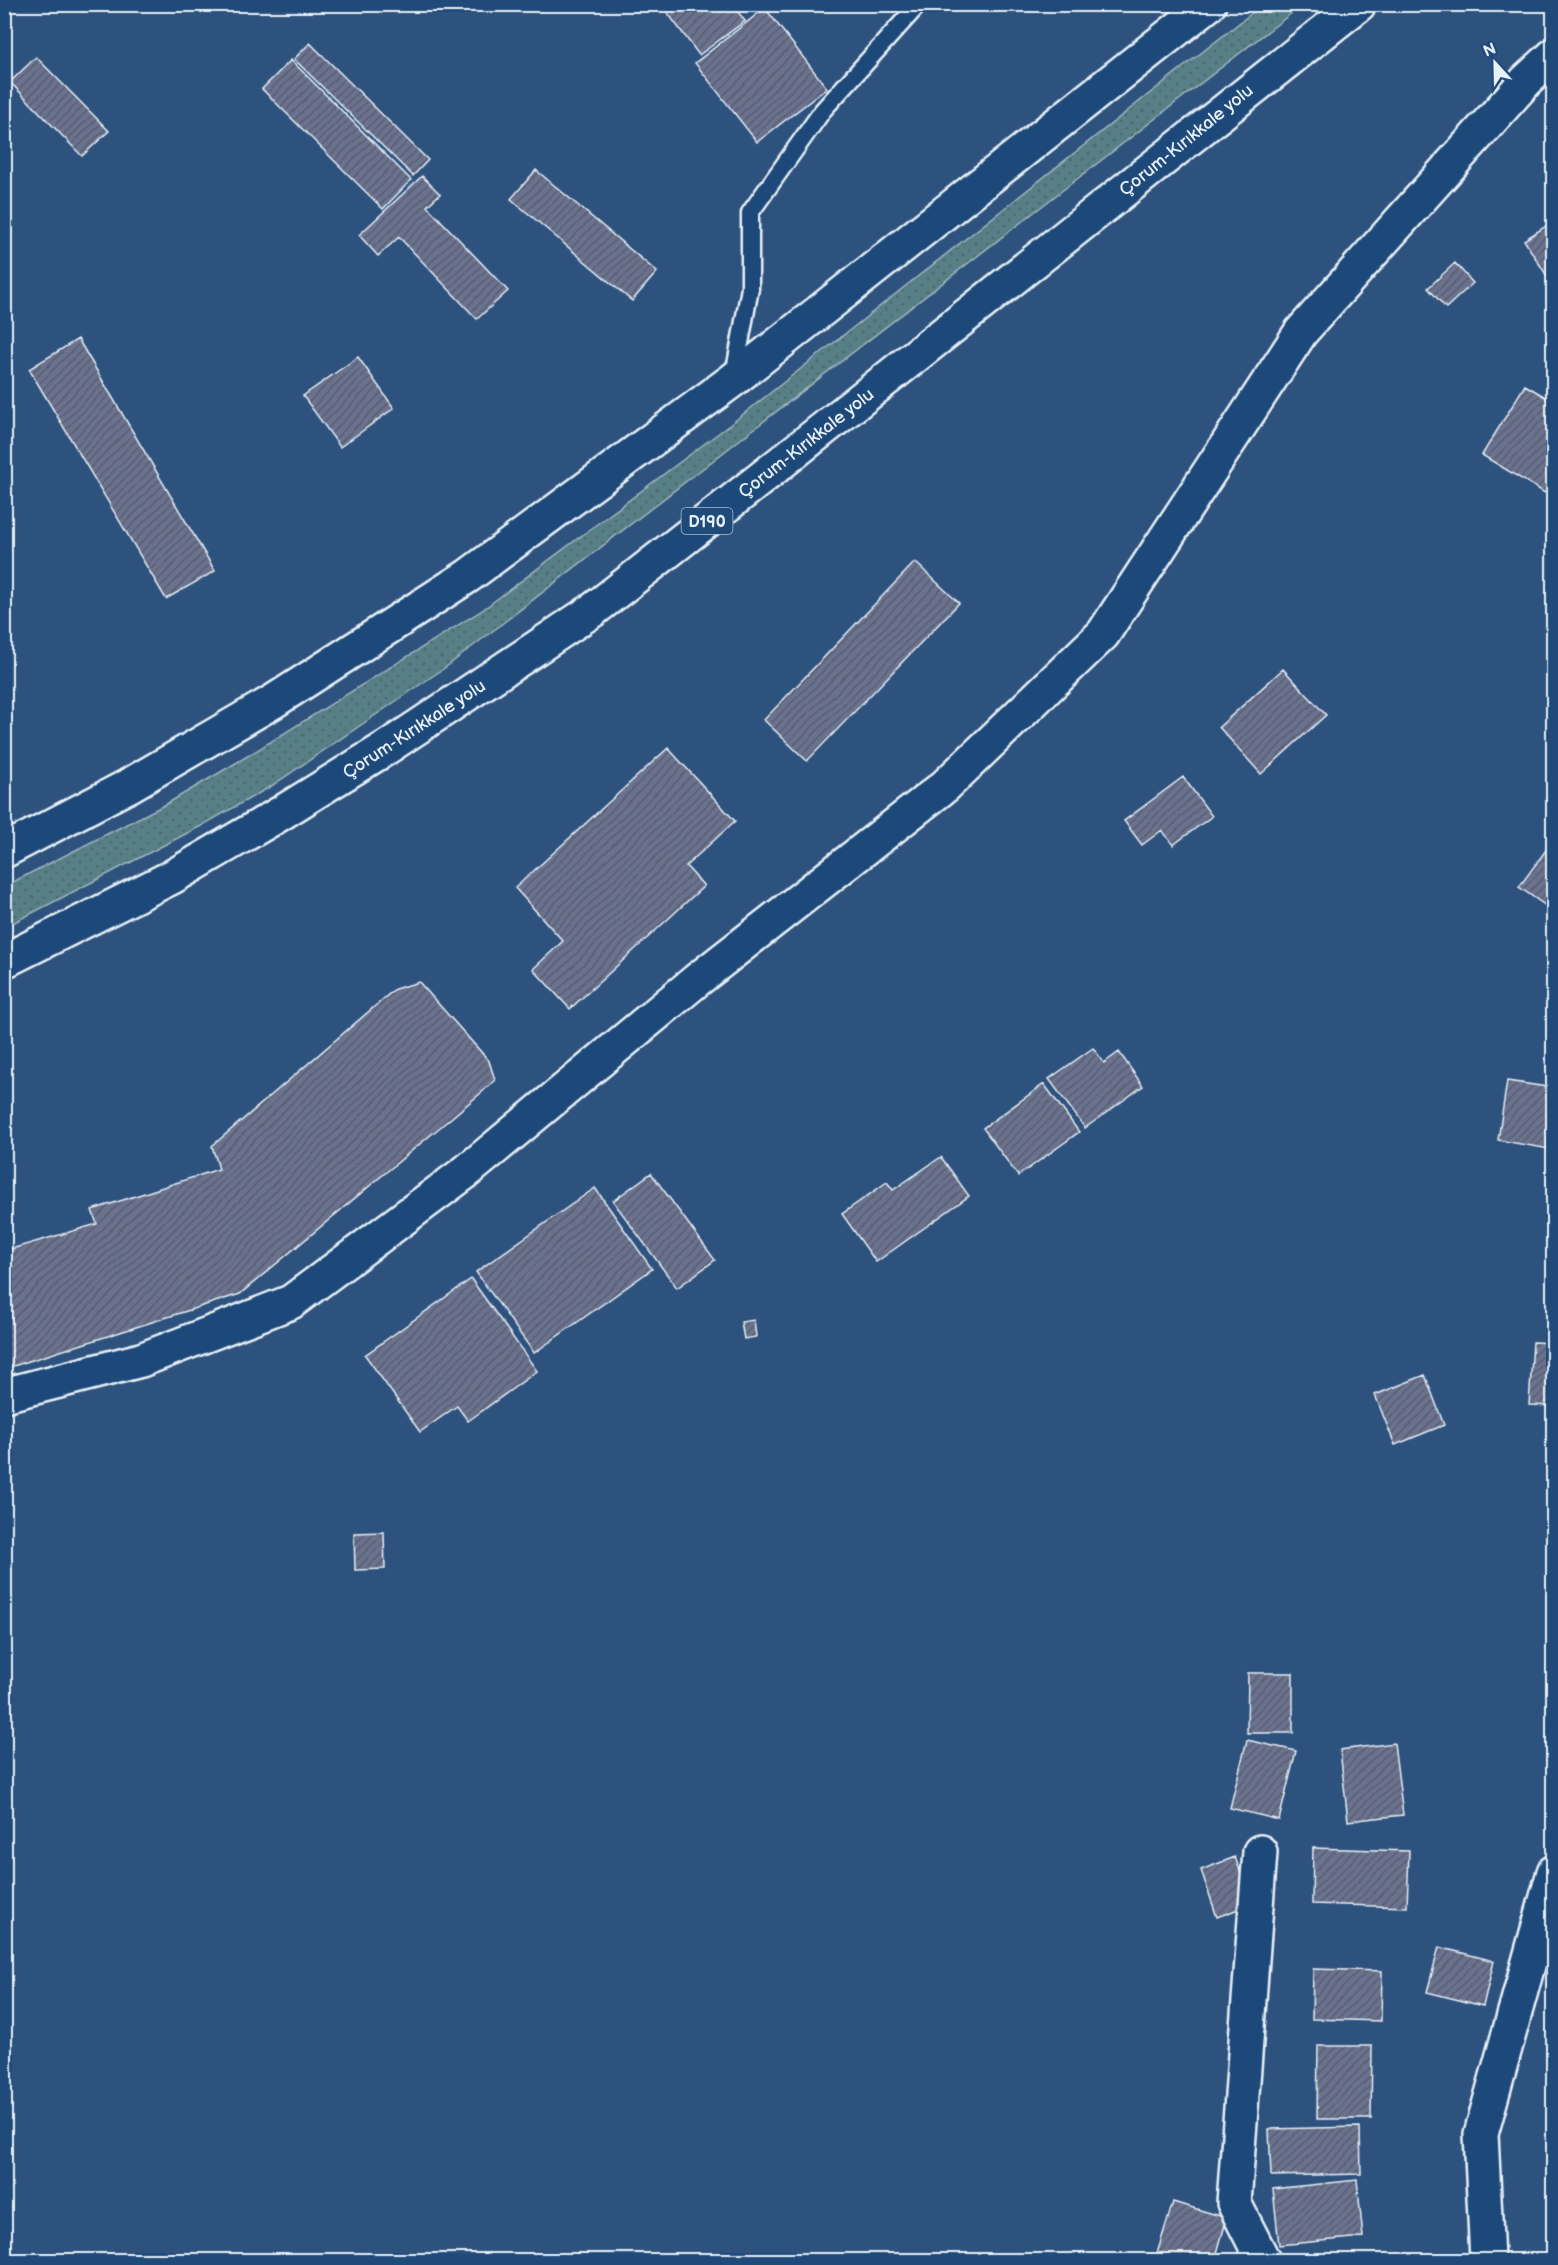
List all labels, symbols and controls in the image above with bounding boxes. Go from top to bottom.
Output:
north arrow [1465,33,1525,93]
text: N [1481,39,1499,62]
street label: Çorum-Kırıkkale yolu [1115,80,1257,201]
street label: Çorum-Kırıkkale yolu [734,384,878,503]
road number: D190 [682,508,732,534]
street label: Çorum-Kırıkkale yolu [339,675,490,783]

